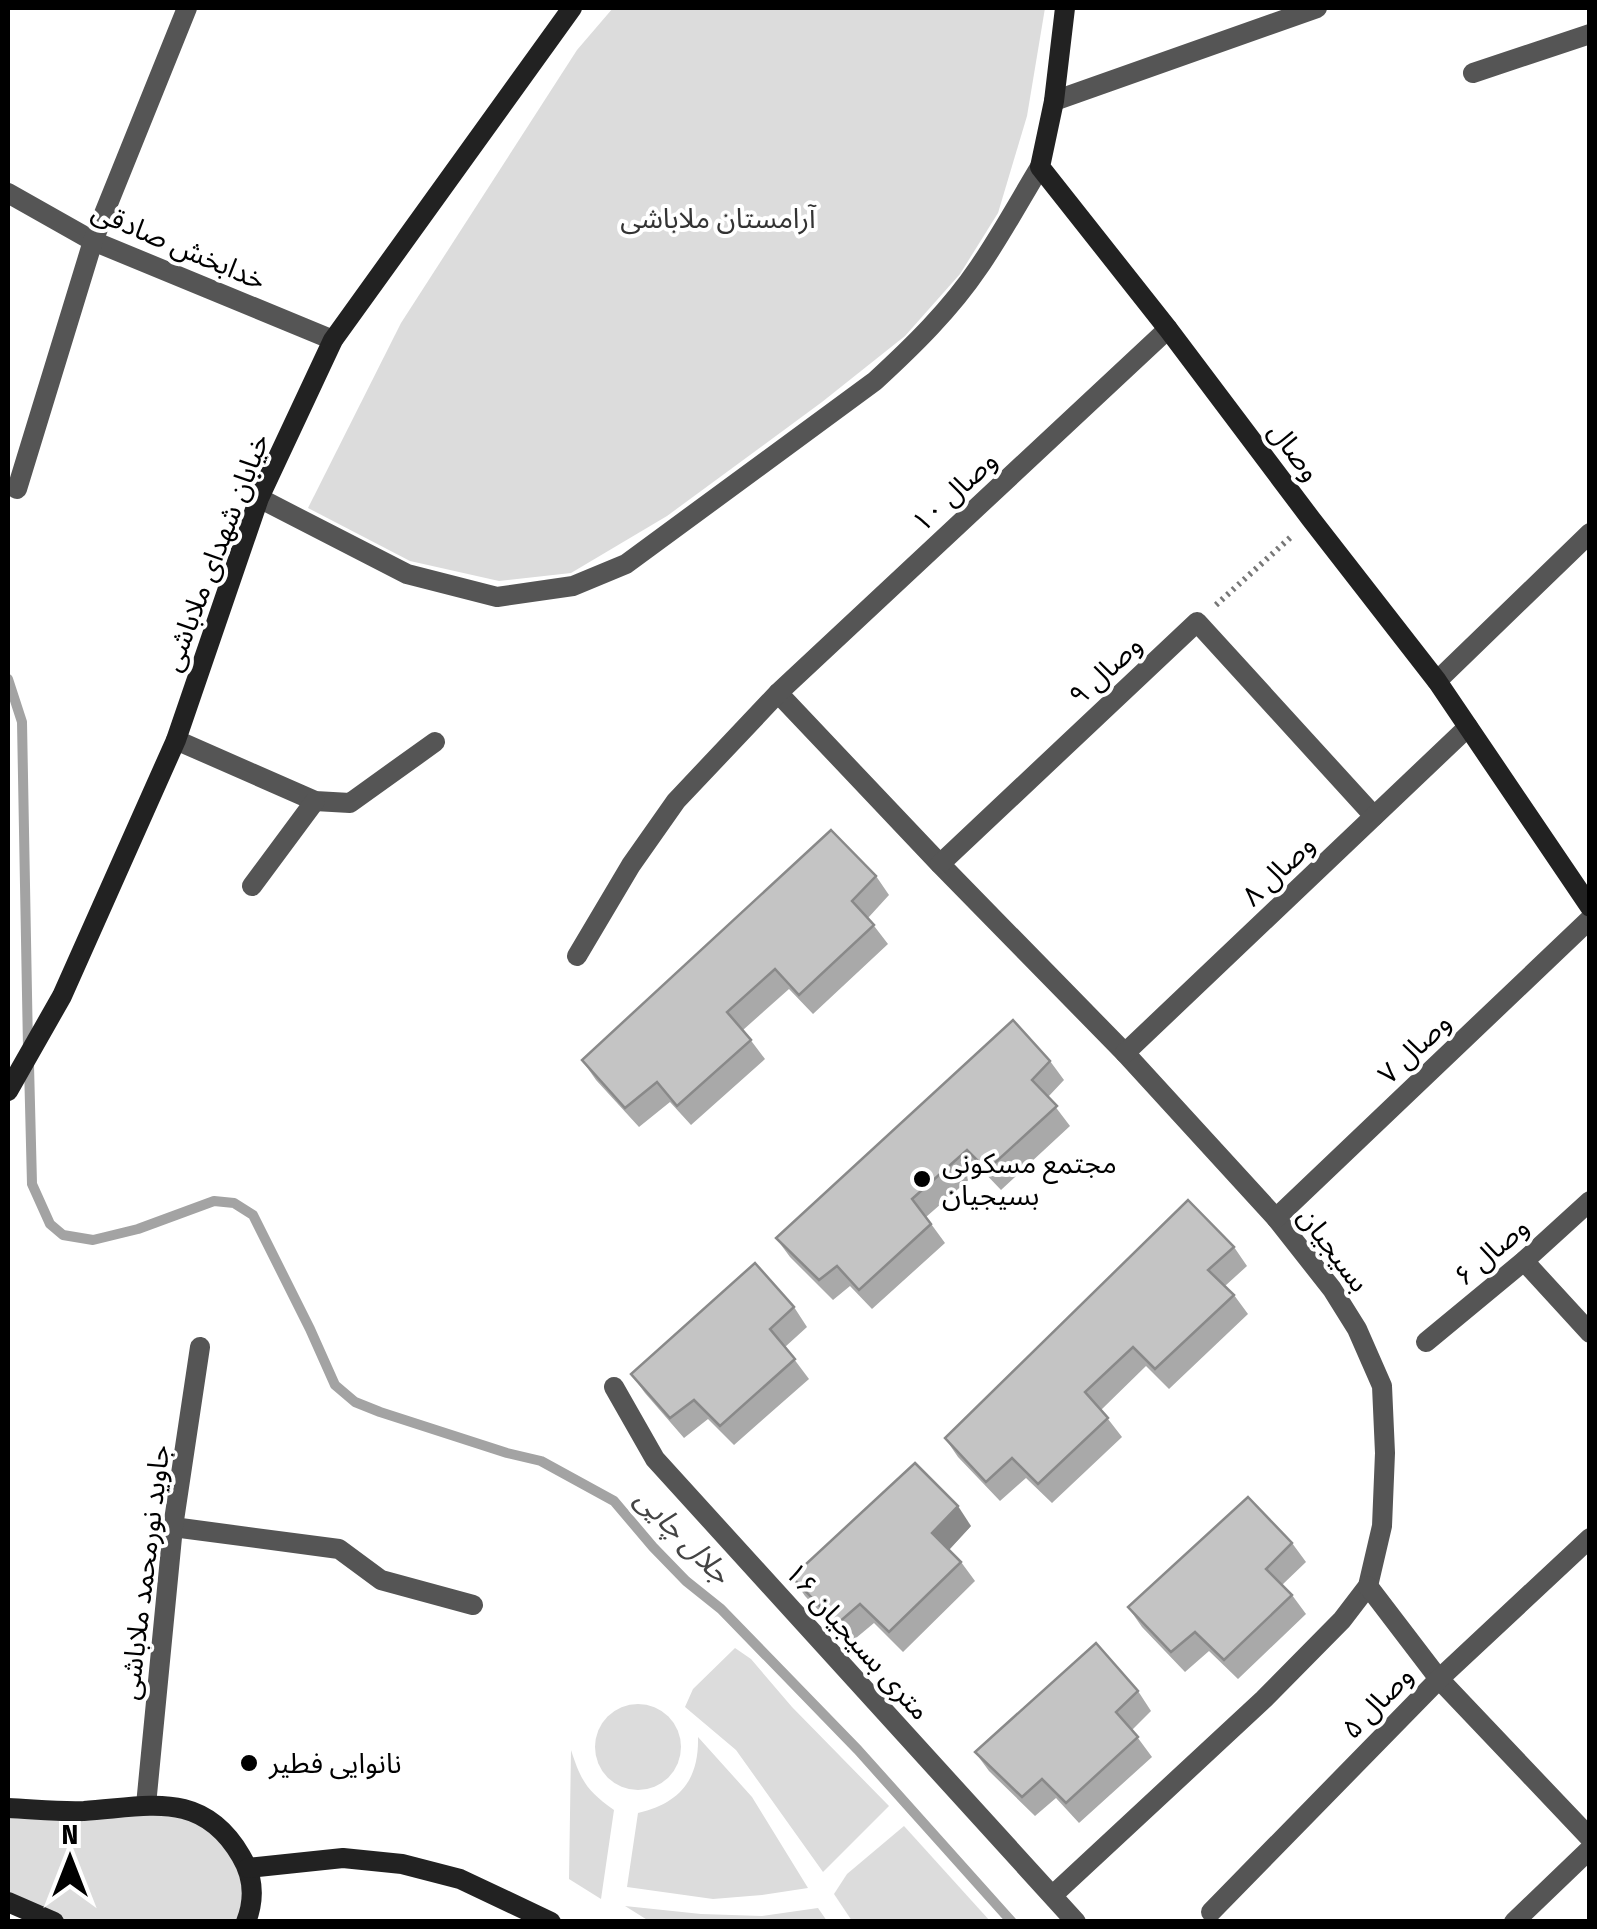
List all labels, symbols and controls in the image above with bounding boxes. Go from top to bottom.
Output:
street label: خدابخش صادقی [87,194,271,297]
park label: آرامستان ملاباشی [620,202,818,235]
street label: وصال [1262,415,1327,487]
street label: خیابان شهدای ملاباشی [155,429,276,676]
street label: وصال ۱۰ [905,444,1004,539]
street label: وصال ۹ [1062,628,1149,712]
street label: وصال ۸ [1235,828,1321,913]
street label: وصال ۷ [1371,1006,1457,1091]
place label: مجتمع مسکونی بسیجیان [942,1147,1117,1212]
marker: مجتمع مسکونی بسیجیان [911,1168,933,1190]
street label: بسیجیان [1291,1200,1376,1298]
street label: وصال ۶ [1447,1210,1535,1293]
street label: جاوید نورمحمد ملاباشی [112,1443,177,1702]
water label: جلال چایی [627,1481,739,1592]
street label: ۱۶ متری بسیجیان [778,1556,937,1727]
street label: وصال ۵ [1335,1659,1420,1745]
place label: نانوایی فطیر [268,1747,402,1780]
marker: نانوایی فطیر [238,1752,260,1774]
north arrow [20,1809,120,1909]
text: N [62,1818,78,1851]

